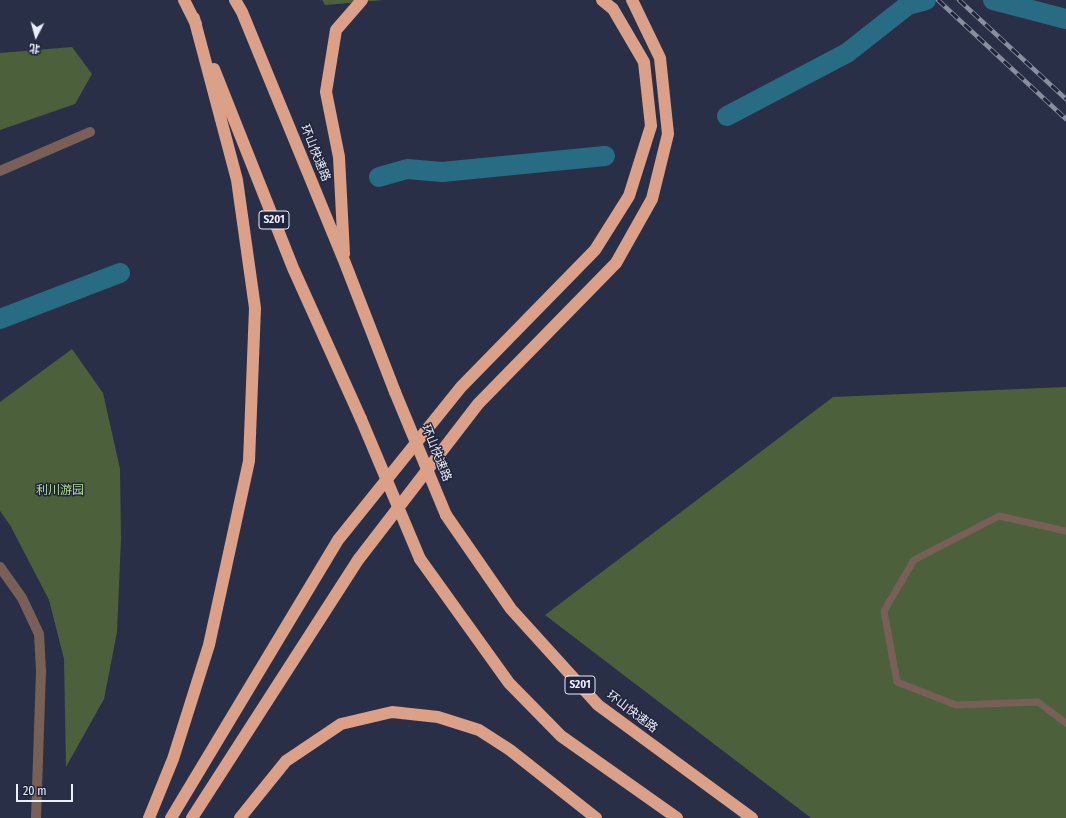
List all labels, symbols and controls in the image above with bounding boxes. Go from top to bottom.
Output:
north arrow [16,16,56,56]
text: 北 [29,41,41,55]
street label: 环山快速路 [297,122,333,184]
road number: S201 [259,211,289,229]
street label: 环山快速路 [418,422,454,484]
park label: 利川游园 [36,484,84,498]
road number: S201 [565,676,595,694]
street label: 环山快速路 [604,688,660,736]
scale bar [18,776,75,802]
text: 20 m [23,784,47,798]

